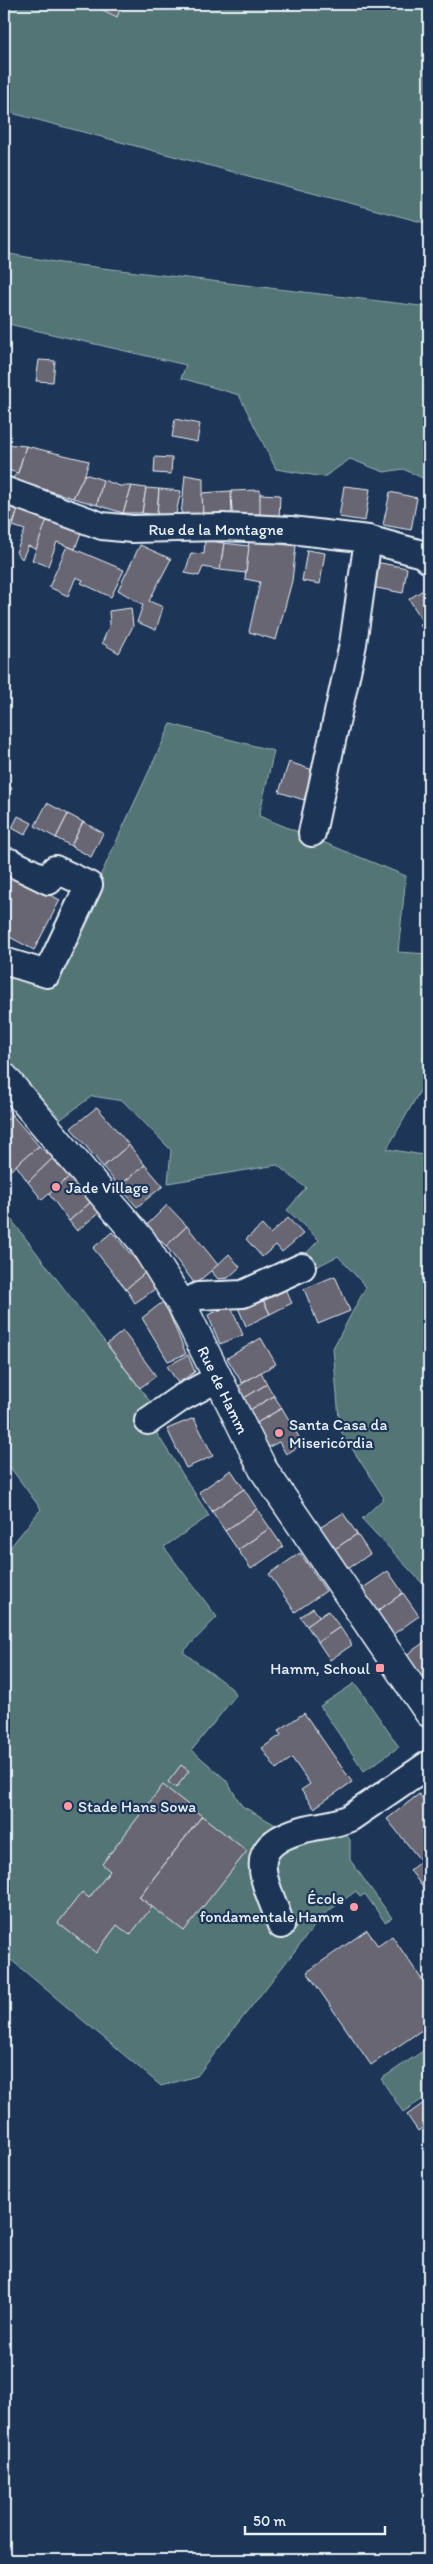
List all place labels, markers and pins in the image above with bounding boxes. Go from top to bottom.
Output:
place label: Jade Village [66,1178,149,1197]
marker: Jade Village [50,1181,62,1193]
place label: Santa Casa da Misericórdia [289,1415,387,1452]
marker: Santa Casa da Misericórdia [273,1427,285,1439]
place label: Hamm, Schoul [270,1659,370,1678]
marker: Hamm, Schoul [374,1662,386,1674]
place label: Stade Hans Sowa [78,1797,196,1816]
marker: Stade Hans Sowa [62,1800,74,1812]
place label: École fondamentale Hamm [200,1889,345,1926]
marker: École fondamentale Hamm [348,1901,360,1913]

